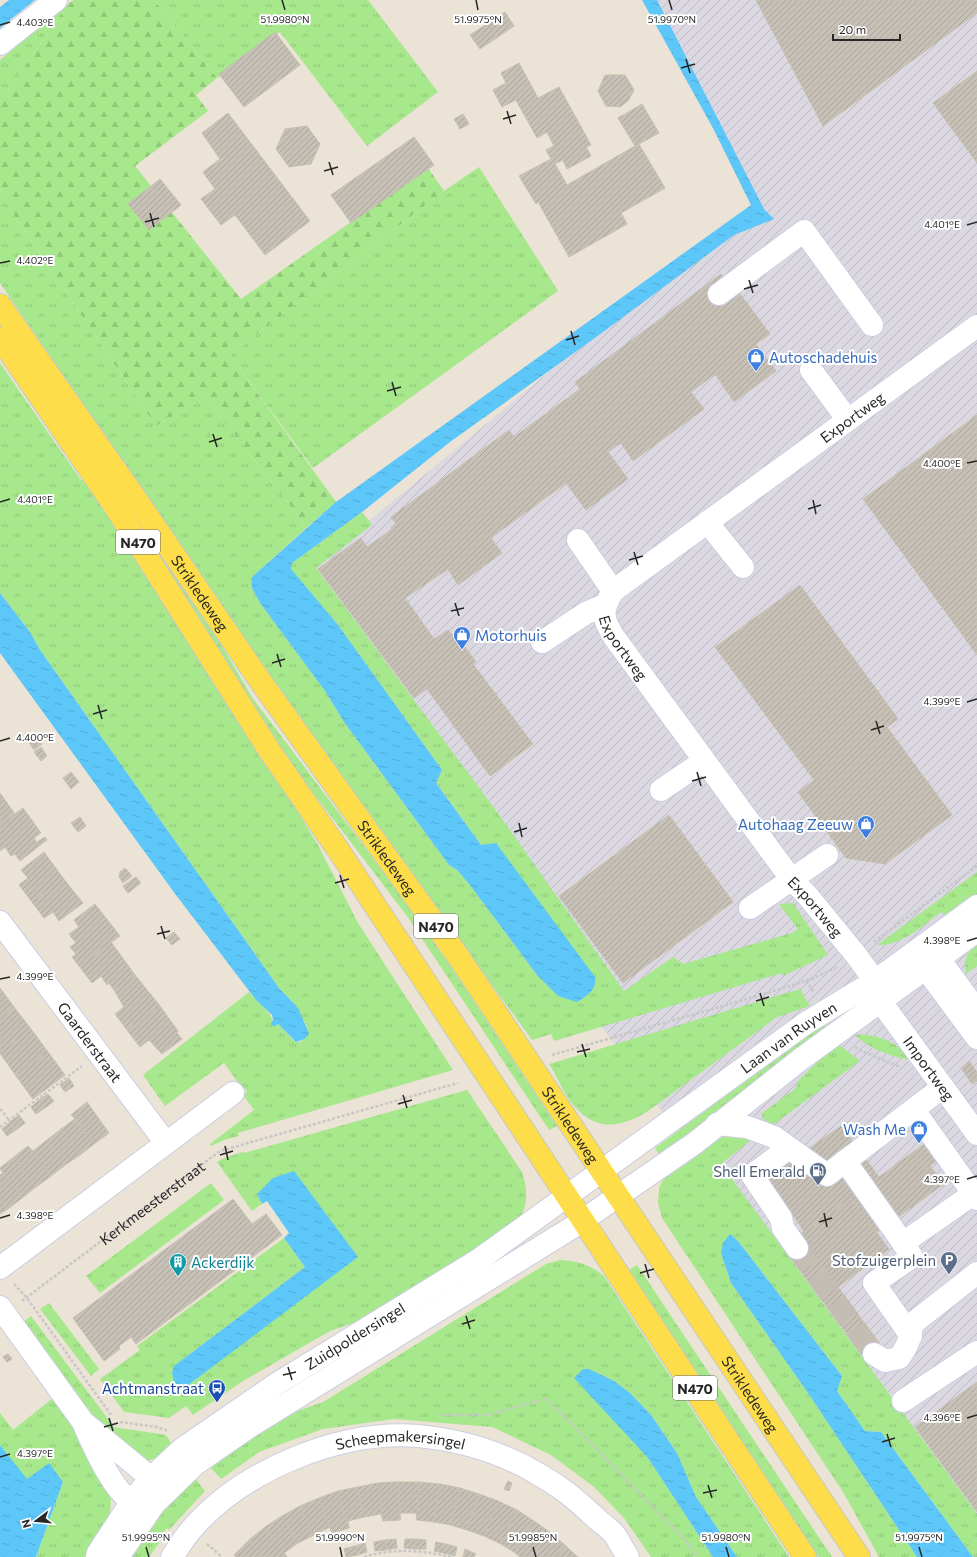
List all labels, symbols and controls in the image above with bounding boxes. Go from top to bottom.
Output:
text: 51.9980°N [260,13,310,25]
text: 51.9975°N [454,13,502,25]
text: 51.9970°N [648,13,696,25]
text: 4.403°E [17,16,54,28]
scale bar [833,16,900,42]
text: 20 m [839,22,866,36]
text: 4.401°E [924,218,960,230]
text: 4.402°E [17,254,54,266]
shop icon: Autoschadehuis [746,347,766,372]
place label: Autoschadehuis [769,348,878,366]
street label: Exportweg [817,388,887,446]
text: 4.400°E [923,457,961,469]
text: 4.401°E [17,493,53,505]
road number: N470 [116,530,160,554]
street label: Strikledeweg [168,552,233,635]
street label: Exportweg [596,613,651,684]
shop icon: Motorhuis [452,625,472,650]
place label: Motorhuis [475,626,547,644]
text: 4.399°E [924,695,960,707]
text: 4.400°E [16,731,54,743]
shop icon: Autohaag Zeeuw [856,814,876,839]
place label: Autohaag Zeeuw [738,815,853,833]
street label: Strikledeweg [354,817,420,899]
street label: Exportweg [784,872,847,941]
road number: N470 [414,914,458,938]
text: 4.398°E [924,934,960,946]
text: 4.399°E [17,970,53,982]
street label: Gaarderstraat [54,998,126,1086]
street label: Laan van Ruyven [737,998,840,1077]
street label: Importweg [900,1033,958,1104]
street label: Strikledeweg [539,1083,603,1167]
shop icon: Wash Me [909,1119,929,1144]
place label: Wash Me [843,1120,906,1138]
street label: Kerkmeesterstraat [96,1157,208,1248]
fuel station icon: Shell Emerald [808,1161,828,1186]
place label: Shell Emerald [713,1162,805,1180]
text: 4.397°E [924,1173,960,1185]
text: 4.398°E [17,1209,53,1221]
parking icon: Stofzuigerplein [939,1250,959,1275]
place label: Stofzuigerplein [832,1251,936,1269]
building icon: Ackerdijk [168,1252,188,1277]
place label: Ackerdijk [191,1253,254,1271]
street label: Zuidpoldersingel [301,1298,408,1373]
street label: Strikledeweg [718,1352,783,1436]
road number: N470 [673,1376,717,1400]
bus stop icon: Achtmanstraat [207,1378,227,1403]
place label: Achtmanstraat [102,1379,204,1397]
text: 4.396°E [924,1411,960,1423]
street label: Scheepmakersingel [333,1426,467,1453]
text: 4.397°E [17,1447,53,1459]
north arrow [16,1501,56,1541]
text: N [19,1518,33,1530]
text: 51.9995°N [122,1531,170,1543]
text: 51.9990°N [315,1531,365,1543]
text: 51.9985°N [509,1531,557,1543]
text: 51.9980°N [701,1531,751,1543]
text: 51.9975°N [895,1531,943,1543]

